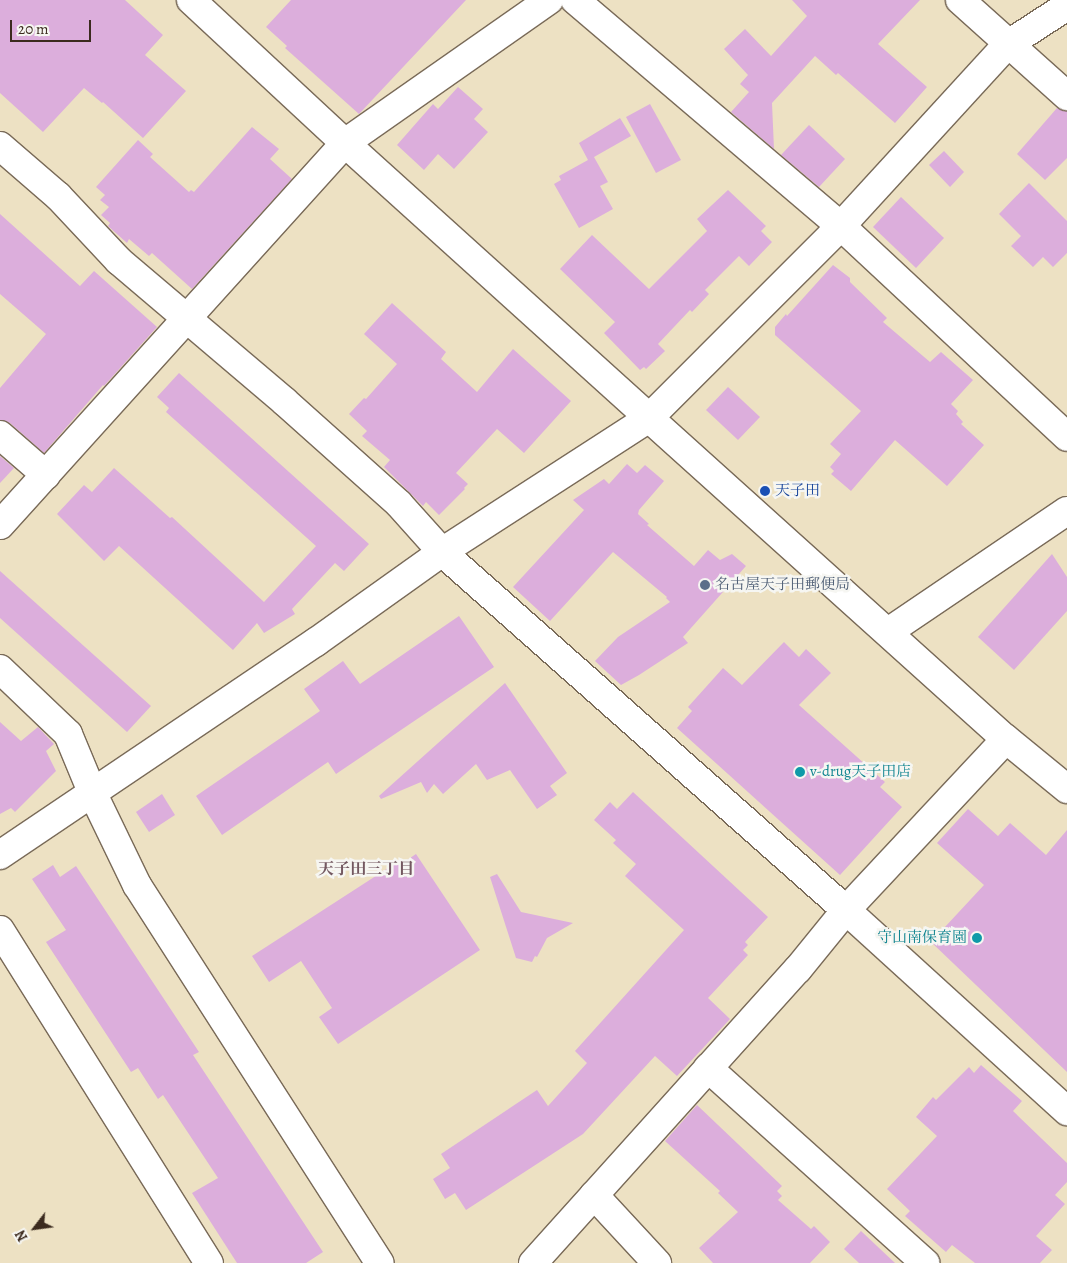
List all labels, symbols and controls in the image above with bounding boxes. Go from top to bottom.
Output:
scale bar [12,10,94,42]
text: 20 m [18,19,49,39]
place label: 天子田 [775,482,820,500]
marker: 天子田 [759,485,771,497]
place label: 名古屋天子田郵便局 [715,576,850,594]
marker: 名古屋天子田郵便局 [699,579,711,591]
place label: v-drug天子田店 [810,763,911,781]
marker: v-drug天子田店 [794,766,806,778]
district label: 天子田三丁目 [318,859,414,879]
place label: 守山南保育園 [877,929,967,947]
marker: 守山南保育園 [971,932,983,944]
north arrow [10,1203,60,1253]
text: N [11,1227,32,1245]

